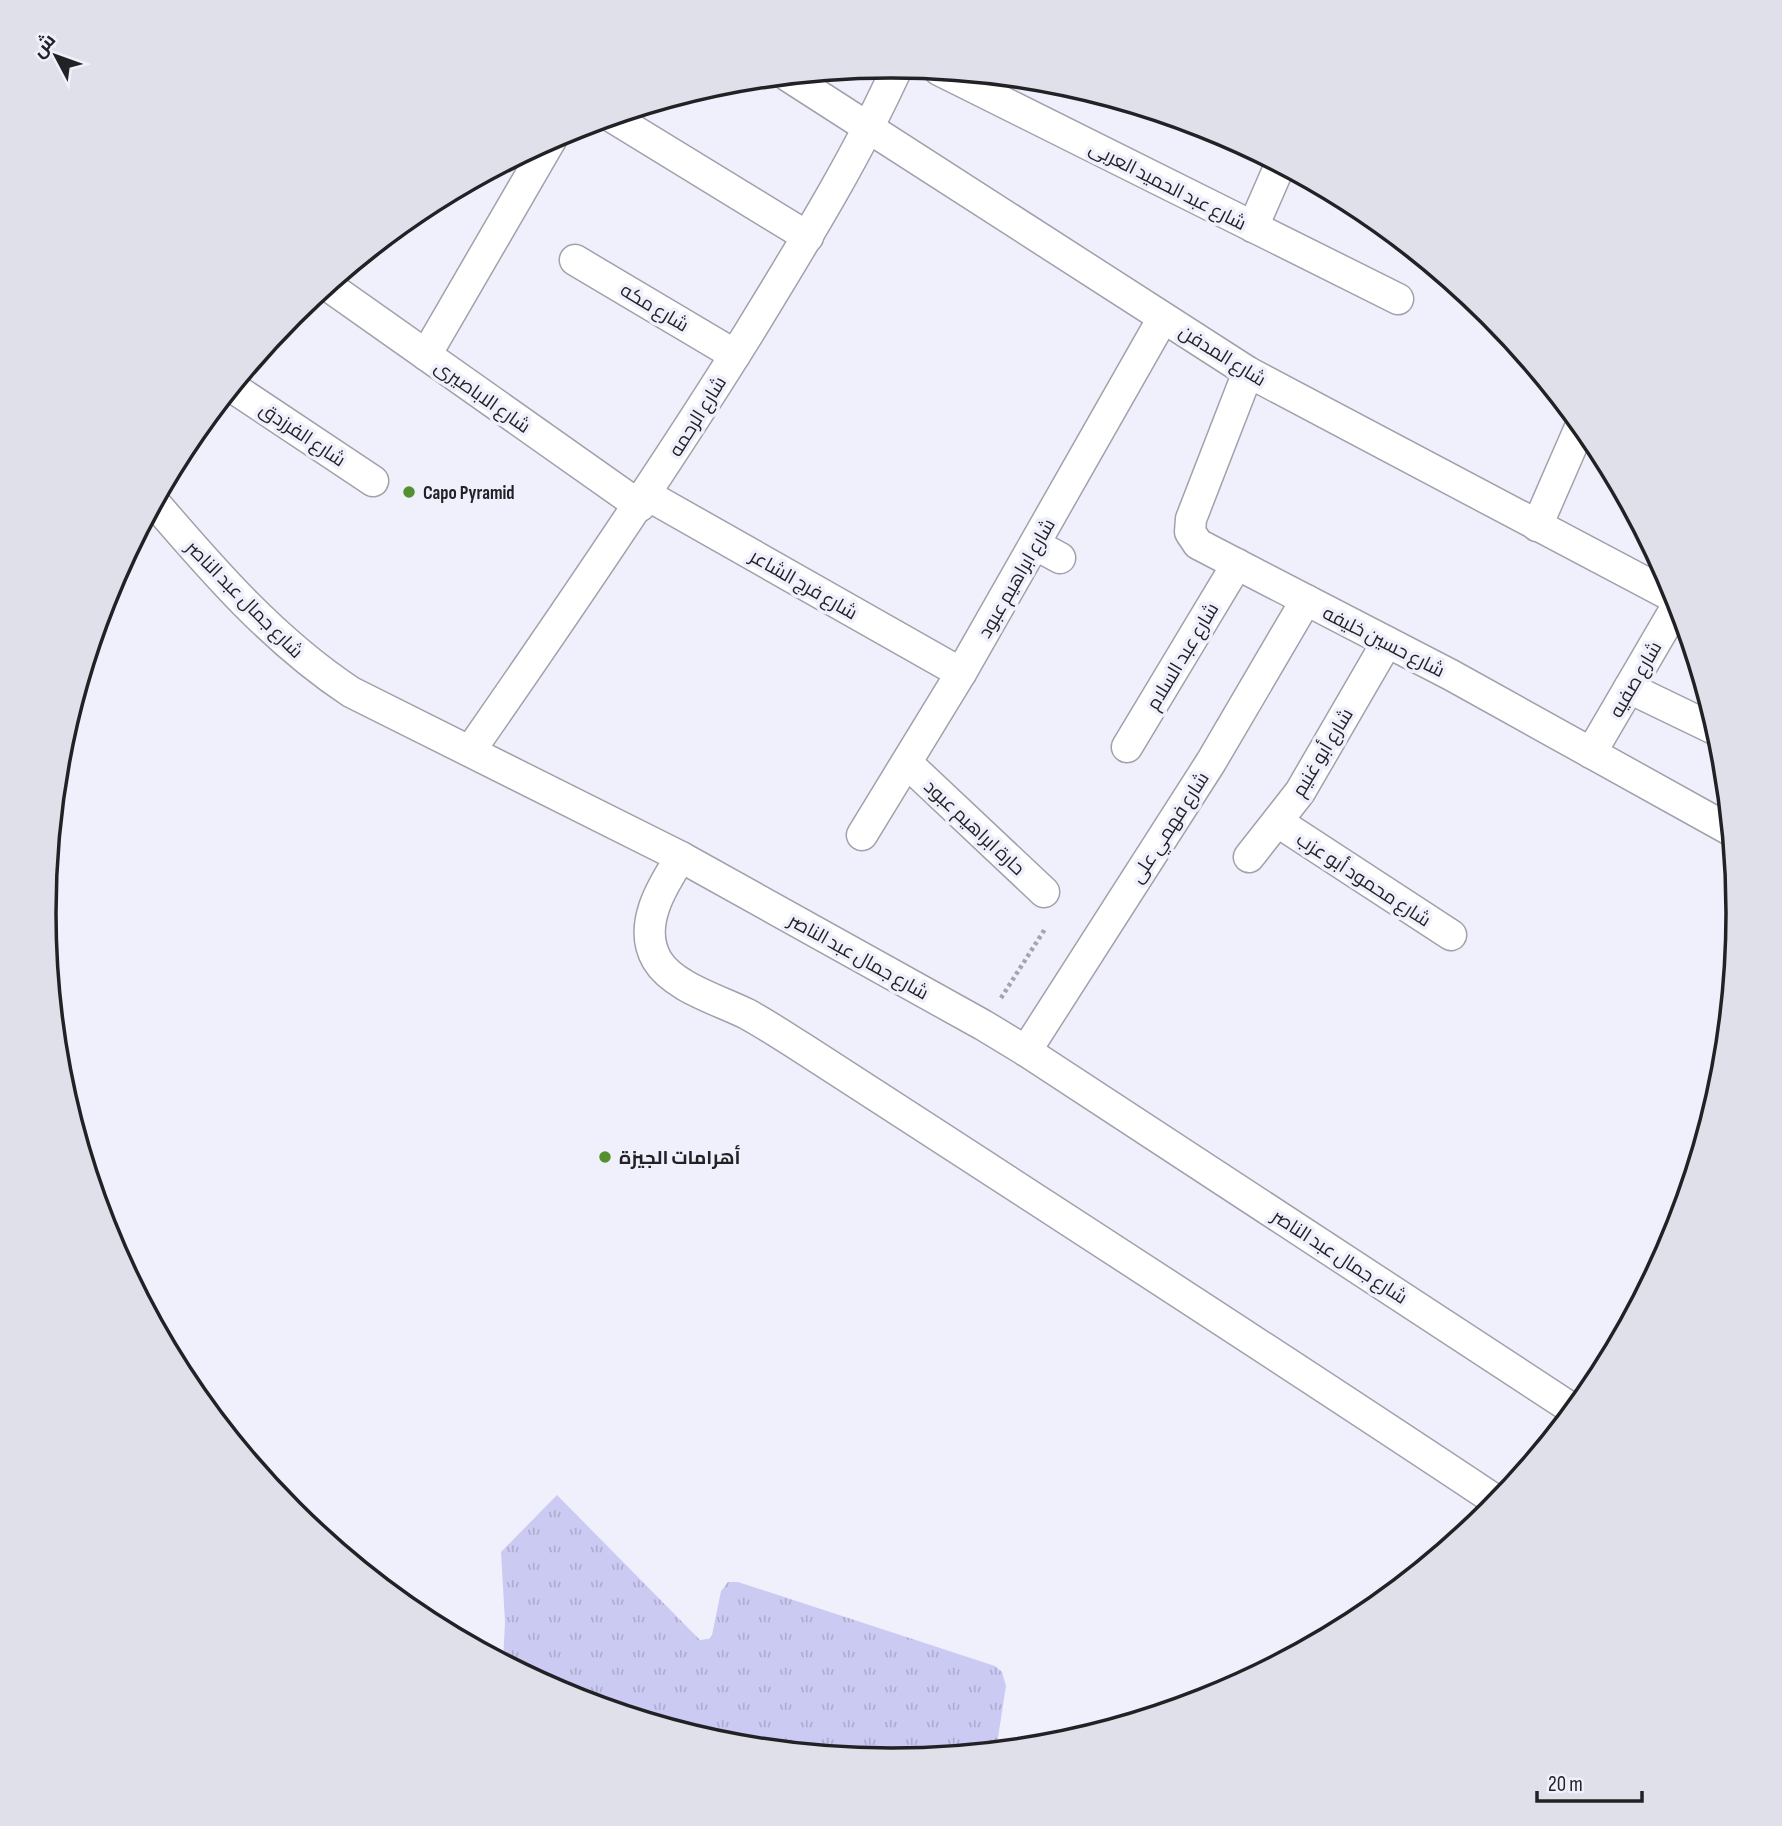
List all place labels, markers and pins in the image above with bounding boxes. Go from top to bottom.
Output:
place label: Capo Pyramid [423,482,515,505]
marker: Capo Pyramid [401,484,417,500]
place label: أهرامات الجيزة [619,1144,740,1170]
marker: أهرامات الجيزة [597,1149,613,1165]

